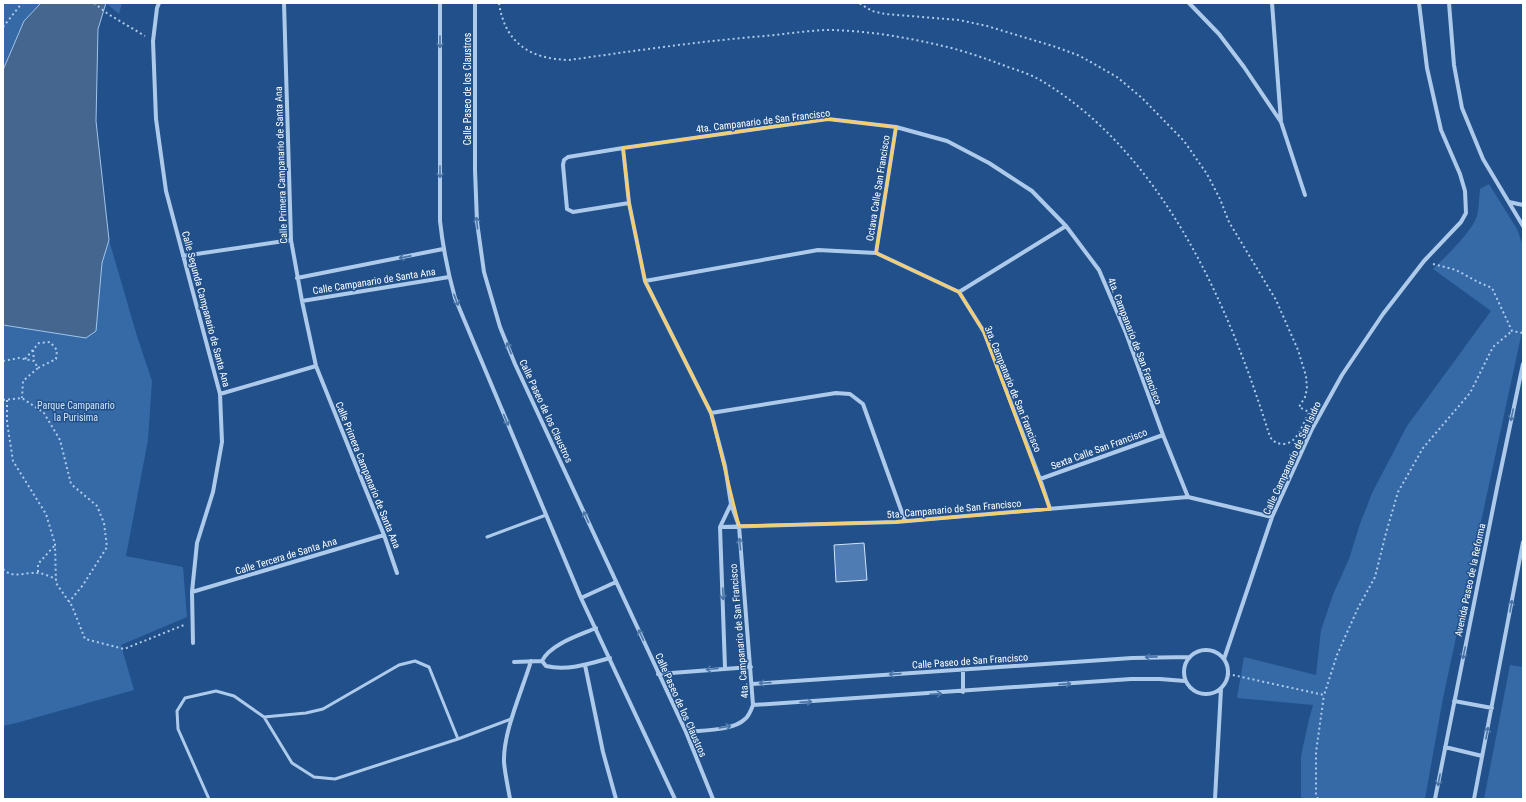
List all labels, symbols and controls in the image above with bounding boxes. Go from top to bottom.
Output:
street label: Calle Paseo de los Claustros [462,32,473,145]
one-way arrow [436,35,444,48]
street label: Calle Primera Campanario de Santa Ana [273,86,289,244]
street label: 4ta. Campanario de San Francisco [695,107,831,135]
street label: Octava Calle San Francisco [864,134,892,242]
one-way arrow [436,165,444,178]
one-way arrow [474,217,481,230]
street label: Calle Segunda Campanario de Santa Ana [180,230,232,388]
one-way arrow [399,253,412,261]
street label: Calle Campanario de Santa Ana [312,266,436,296]
street label: 4ta. Campanario de San Francisco [1106,276,1164,406]
one-way arrow [453,294,461,306]
street label: 3ra. Campanario de San Francisco [983,324,1043,454]
one-way arrow [504,343,512,355]
street label: Calle Paseo de los Claustros [517,358,575,465]
park label: Parque Campanario la Purisima [37,400,115,423]
street label: Calle Primera Campanario de Santa Ana [333,400,403,550]
street label: Calle Campanario de San Isidro [1261,400,1323,516]
one-way arrow [1508,409,1516,422]
one-way arrow [503,414,510,426]
street label: Sexta Calle San Francisco [1049,426,1149,472]
street label: 5ta. Campanario de San Francisco [886,498,1022,520]
one-way arrow [582,512,589,524]
street label: Avenida Paseo de la Reforma [1453,522,1487,638]
street label: Calle Tercera de Santa Ana [234,535,338,577]
one-way arrow [737,538,744,551]
street label: 4ta. Campanario de San Francisco [728,563,750,699]
one-way arrow [719,587,726,600]
one-way arrow [1508,599,1516,612]
one-way arrow [637,630,644,642]
one-way arrow [1459,646,1467,659]
street label: Calle Paseo de los Claustros [653,651,709,759]
street label: Calle Paseo de San Francisco [912,651,1028,671]
one-way arrow [1145,654,1158,661]
one-way arrow [706,665,719,672]
one-way arrow [889,671,902,678]
one-way arrow [759,679,772,686]
one-way arrow [1058,681,1071,688]
one-way arrow [929,690,942,697]
one-way arrow [799,698,812,706]
one-way arrow [718,723,731,731]
one-way arrow [1483,727,1491,740]
one-way arrow [1434,773,1442,786]

